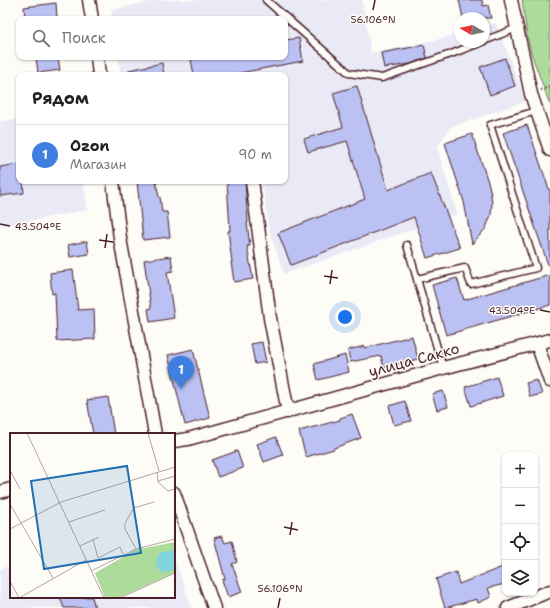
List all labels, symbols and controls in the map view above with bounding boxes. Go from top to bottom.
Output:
north arrow [454,12,490,48]
text: 56.106°N [350,13,396,26]
search box [16,16,288,60]
icon: search [30,27,52,49]
text: Поиск [62,28,106,48]
text: Рядом [32,87,89,109]
text: Ozon [70,136,110,156]
text: 1 [42,146,48,163]
text: 90 m [238,146,272,163]
text: Магазин [70,156,126,173]
text: 43.504°E [15,220,61,233]
text: 43.504°E [489,304,535,317]
your location [335,307,355,327]
street label: улица Сакко [366,338,462,382]
pin: 1 [168,356,194,389]
inset map [10,433,175,598]
map controls [502,452,538,596]
button: + [502,452,538,488]
button: − [502,488,538,524]
button: locate [502,524,538,560]
button: layers [502,560,538,596]
text: 56.106°N [257,582,303,595]

